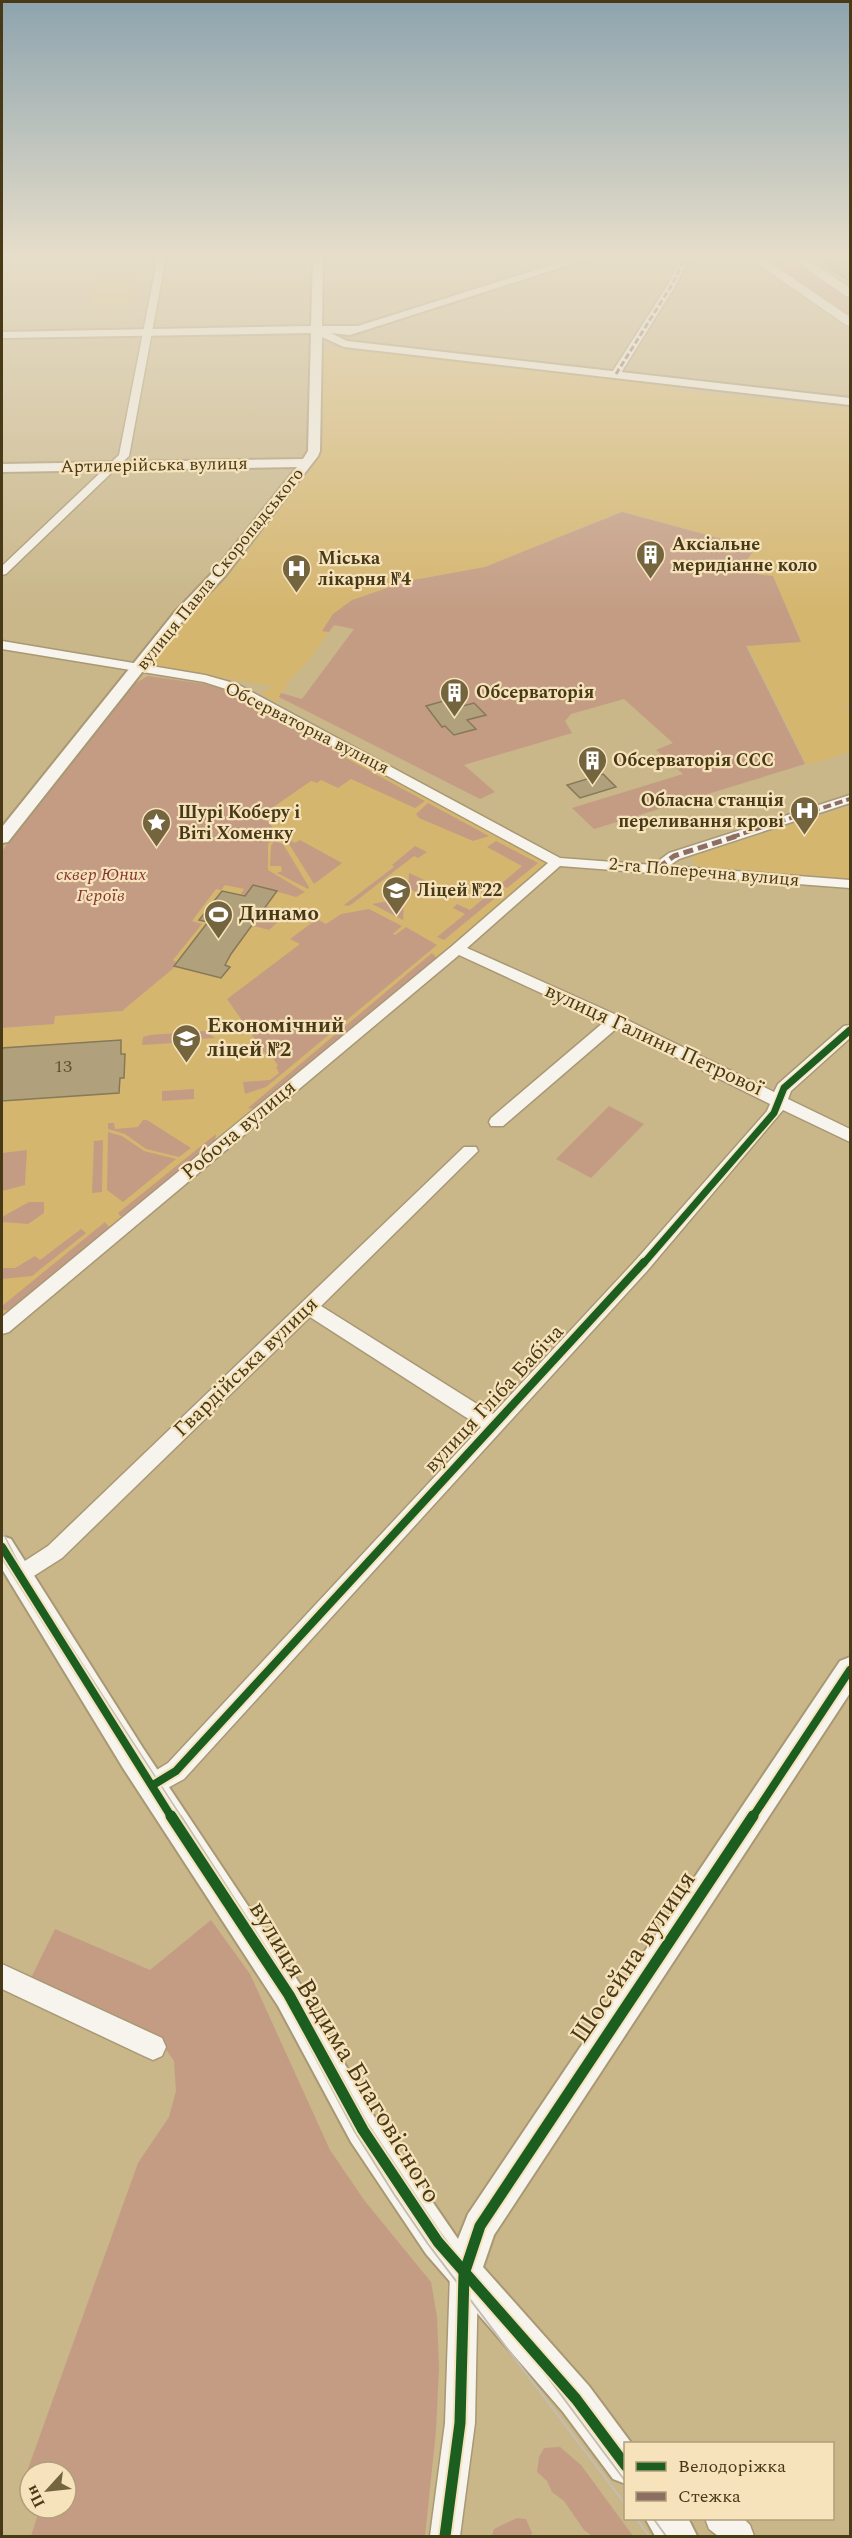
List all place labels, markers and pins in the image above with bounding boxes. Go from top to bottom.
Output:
place label: Аксіальне меридіанне коло [672,531,818,579]
building icon: Аксіальне меридіанне коло [635,538,667,580]
place label: Міська лікарня №4 [318,545,411,593]
hospital icon: Міська лікарня №4 [281,552,313,594]
building icon: Обсерваторія [439,676,471,718]
place label: Обсерваторія [476,679,595,706]
building icon: Обсерваторія ССС [576,744,608,786]
place label: Обсерваторія ССС [613,747,774,774]
place label: Обласна станція переливання крові [618,787,784,835]
hospital icon: Обласна станція переливання крові [789,794,821,836]
place label: Шурі Коберу і Віті Хоменку [178,799,300,847]
place icon: Шурі Коберу і Віті Хоменку [141,806,173,848]
school or university icon: Ліцей №22 [380,874,412,916]
place label: Ліцей №22 [417,877,502,904]
sports icon: Динамо [202,898,234,940]
place label: Динамо [239,898,319,930]
place label: Економічний ліцей №2 [207,1010,345,1066]
school or university icon: Економічний ліцей №2 [170,1022,202,1064]

